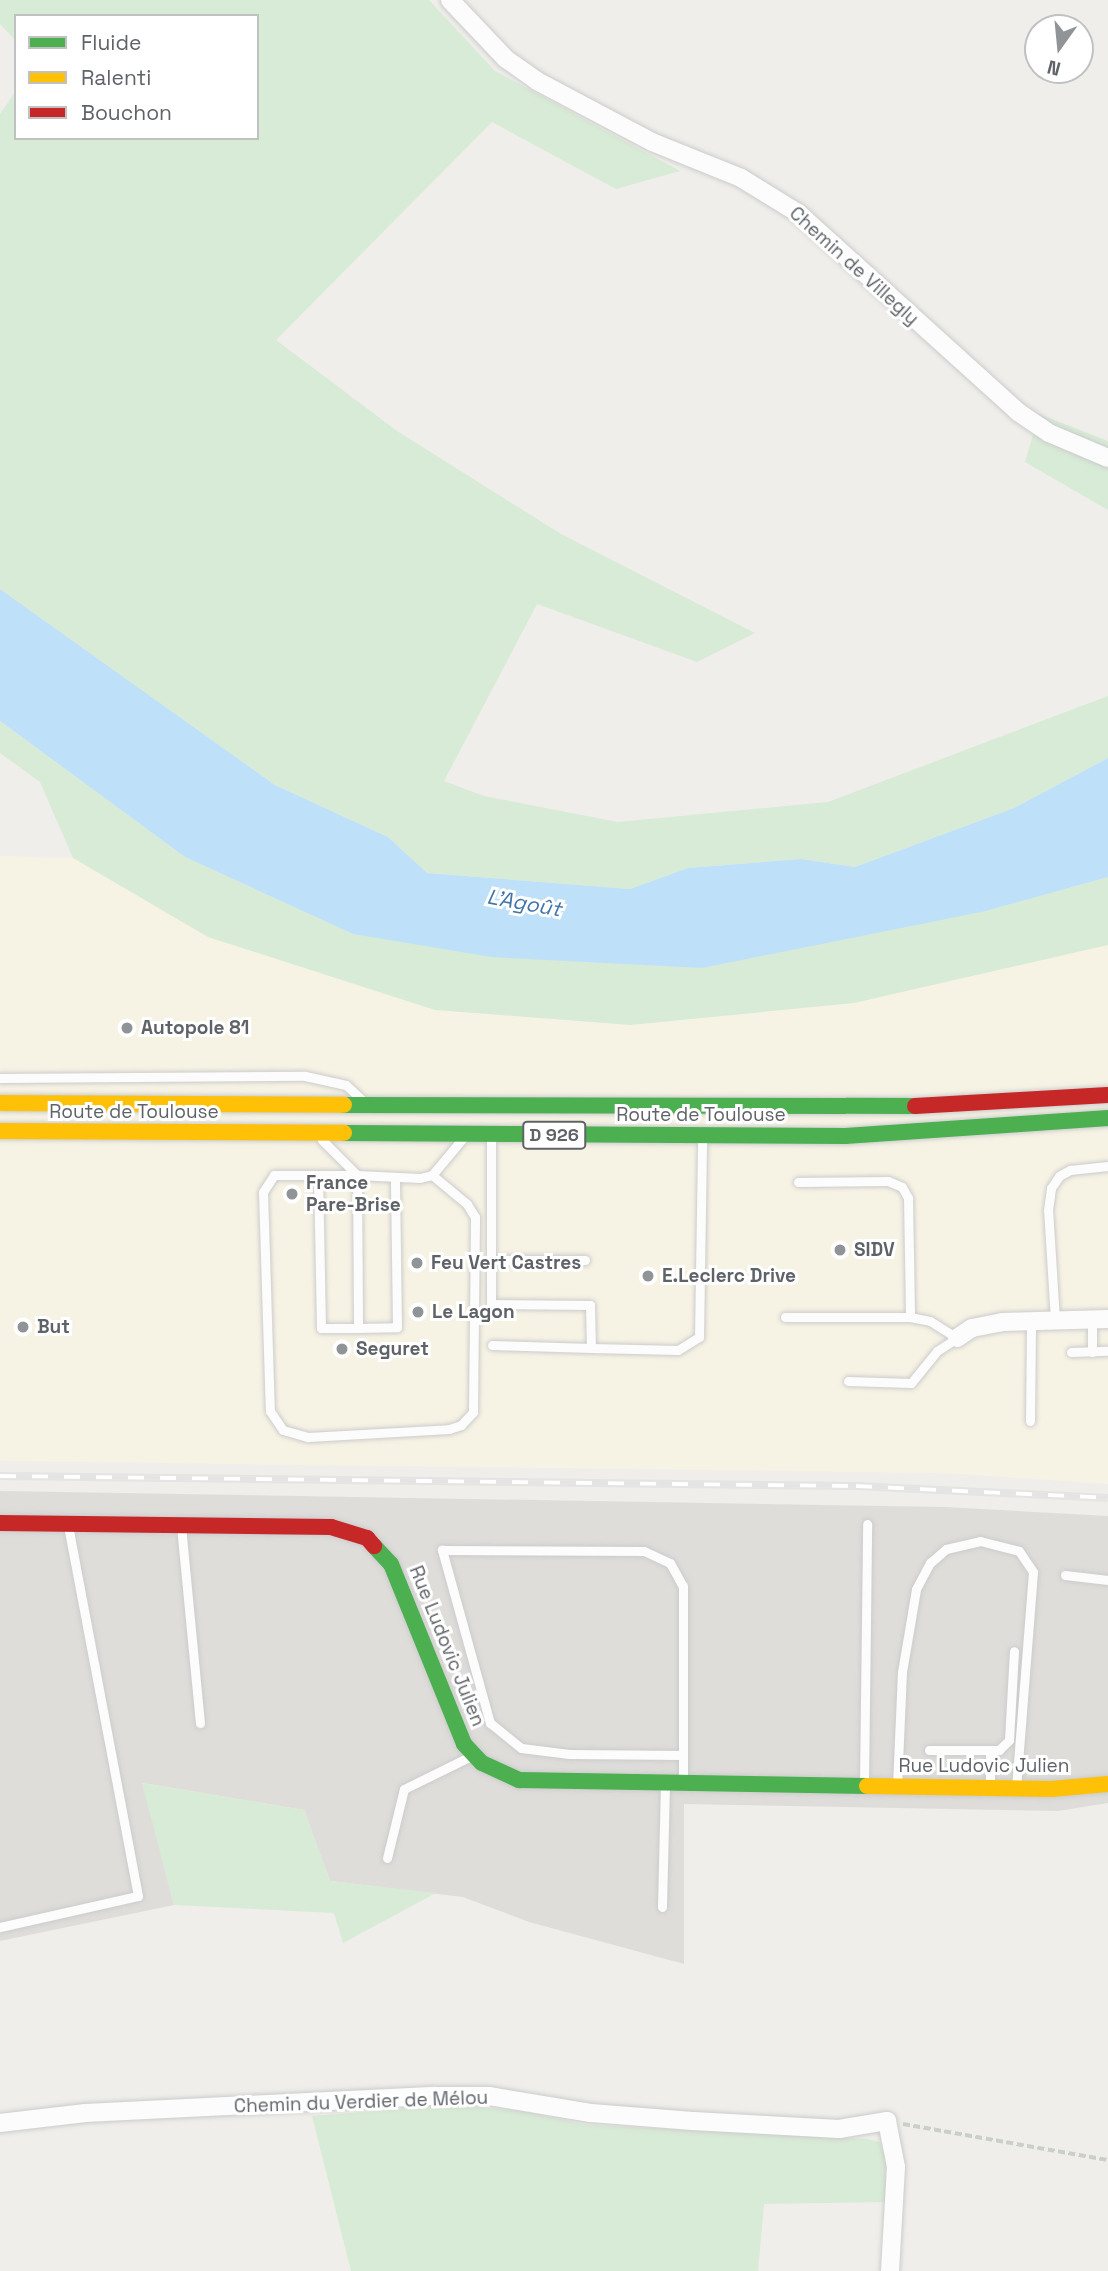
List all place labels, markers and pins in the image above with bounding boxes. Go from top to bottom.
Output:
place label: Autopole 81 [141,1017,249,1039]
marker: Autopole 81 [119,1020,135,1036]
place label: France Pare-Brise [306,1172,401,1216]
marker: France Pare-Brise [284,1186,300,1202]
place label: SIDV [854,1239,895,1261]
marker: SIDV [832,1242,848,1258]
place label: Feu Vert Castres [431,1252,581,1274]
marker: Feu Vert Castres [409,1255,425,1271]
place label: E.Leclerc Drive [662,1265,796,1287]
marker: E.Leclerc Drive [640,1268,656,1284]
place label: Le Lagon [432,1301,515,1323]
marker: Le Lagon [410,1304,426,1320]
place label: But [37,1316,70,1338]
marker: But [15,1319,31,1335]
place label: Seguret [356,1338,429,1360]
marker: Seguret [334,1341,350,1357]

